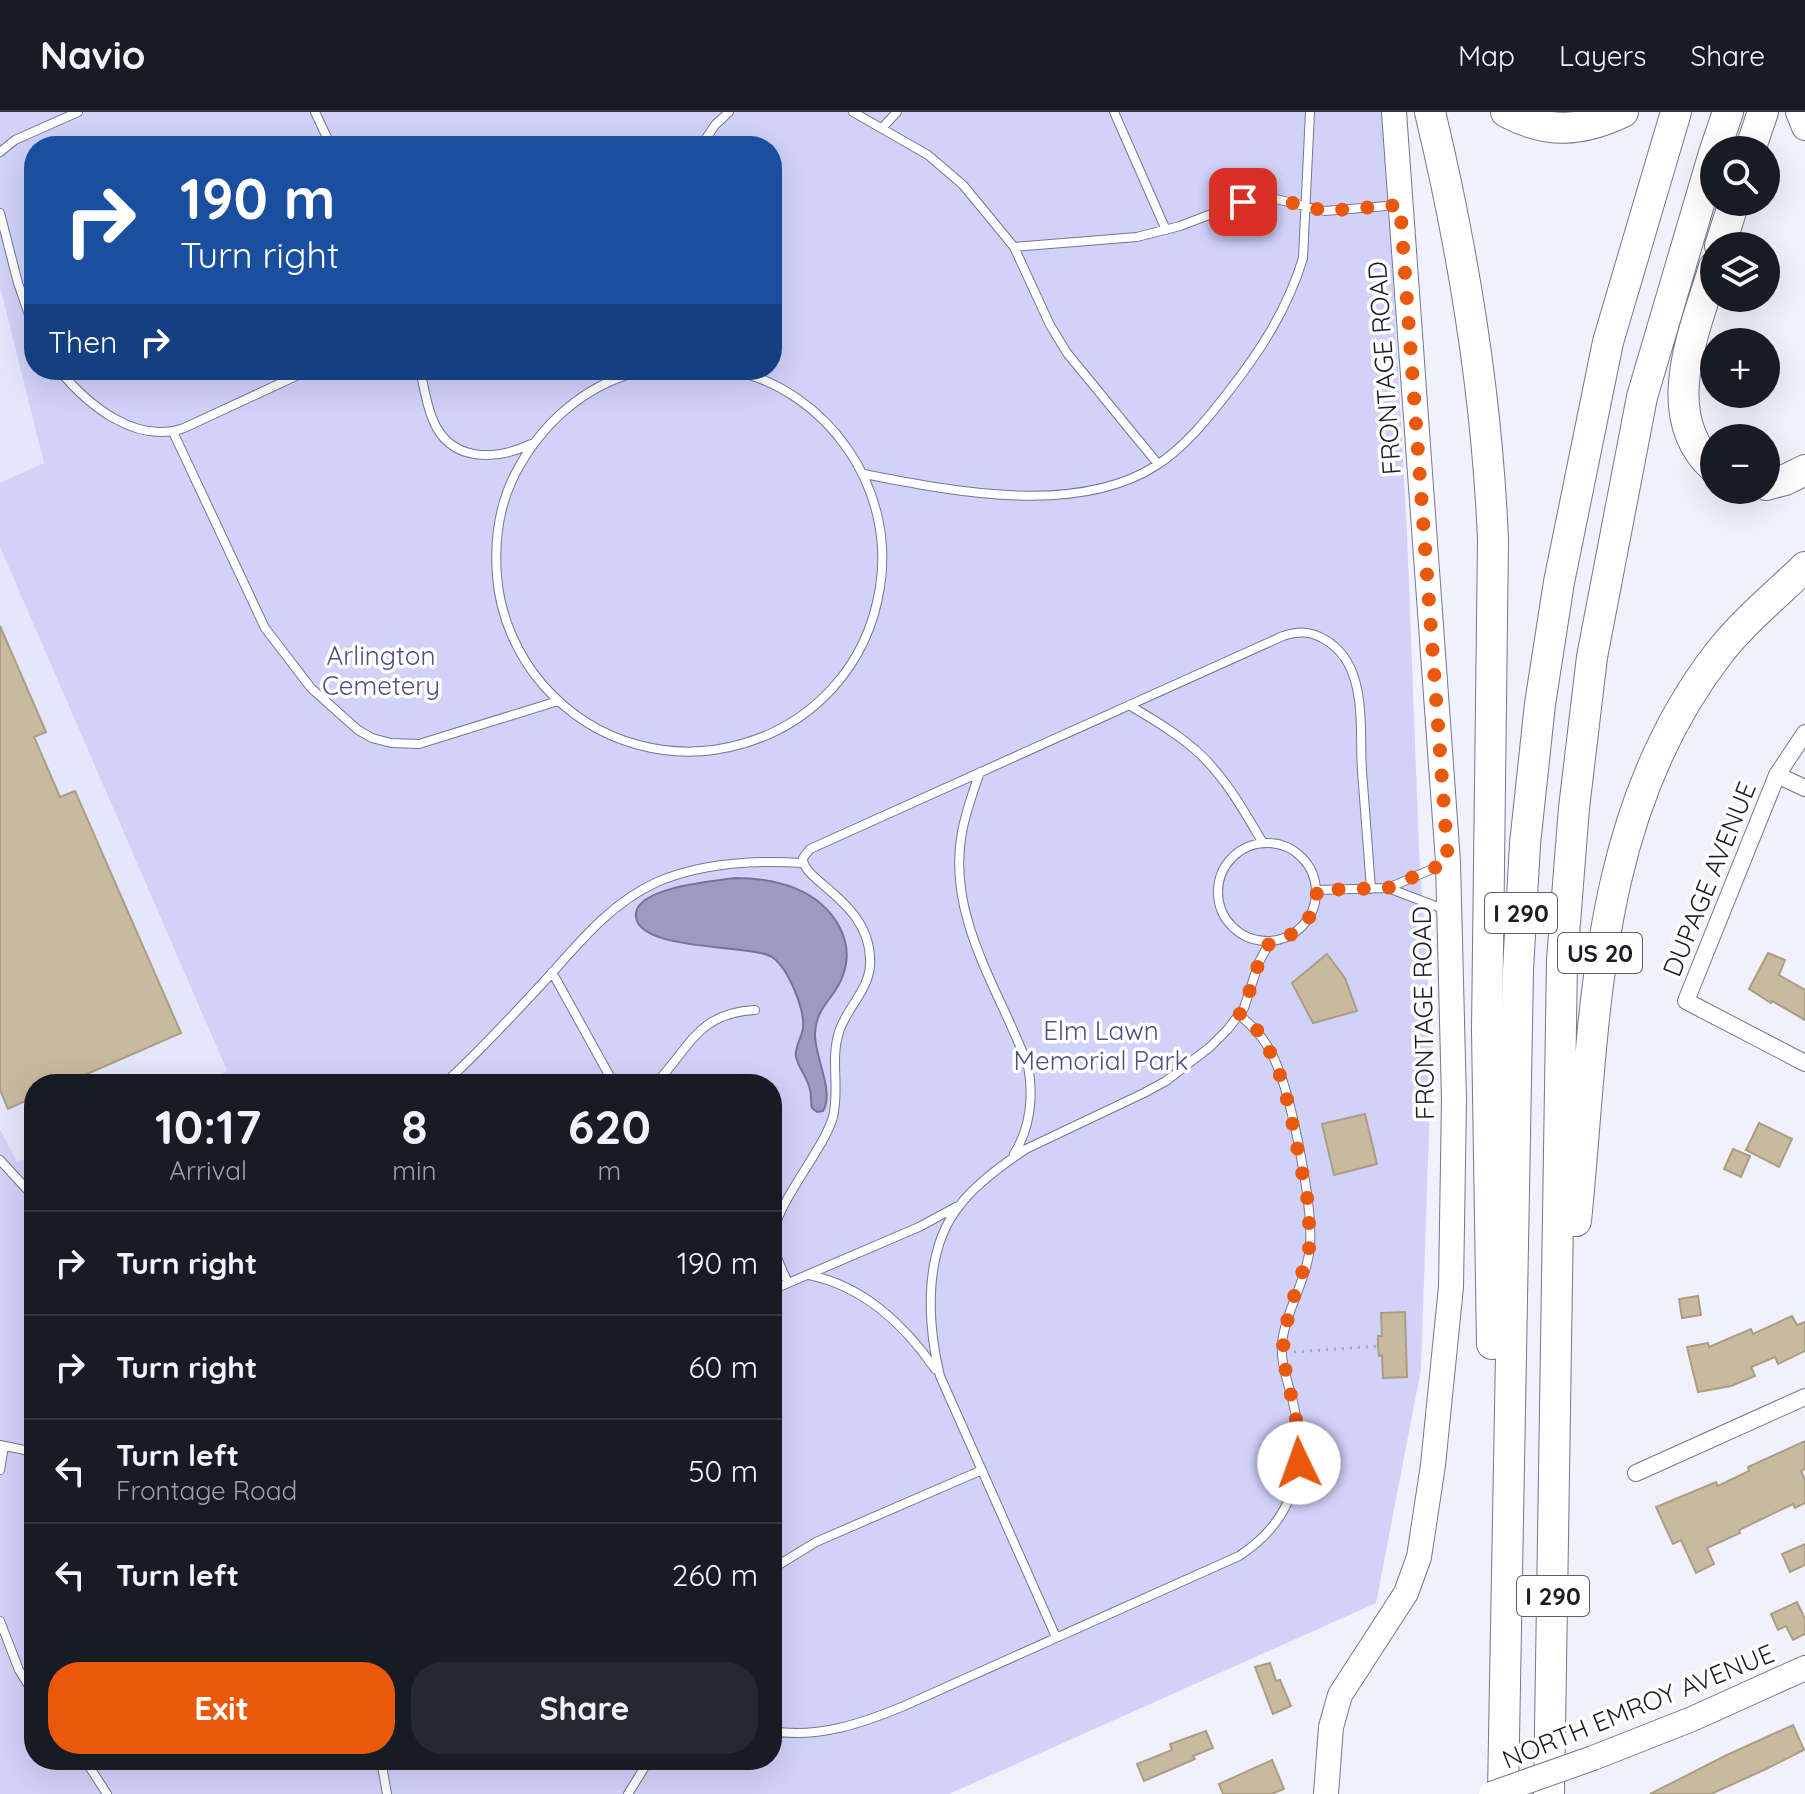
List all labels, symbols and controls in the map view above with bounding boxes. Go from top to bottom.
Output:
text: Navio [40,31,145,79]
text: Map [1458,38,1515,73]
text: Layers [1559,38,1646,73]
text: Share [1690,38,1765,73]
map controls [1700,136,1780,504]
button: search [1700,136,1780,216]
text: 190 m [180,163,335,233]
icon: right [48,168,152,272]
pin [1209,168,1277,236]
icon: arrive [1221,180,1265,224]
text: Turn right [180,232,339,277]
button: layers [1700,232,1780,312]
street label: FRONTAGE ROAD [1360,260,1408,476]
icon: right [133,320,177,364]
text: Then [48,323,117,361]
button: + [1700,328,1780,408]
button: − [1700,424,1780,504]
park label: Arlington Cemetery [322,639,440,702]
street label: DUPAGE AVENUE [1655,777,1763,981]
road number: I 290 [1485,893,1557,933]
street label: FRONTAGE ROAD [1405,906,1441,1120]
road number: US 20 [1558,933,1642,973]
park label: Elm Lawn Memorial Park [1013,1014,1189,1077]
text: 10:17 [155,1096,261,1156]
text: 8 [401,1096,428,1156]
text: 620 [568,1096,651,1156]
text: Arrival [169,1154,247,1187]
text: min [392,1154,437,1187]
text: m [597,1154,621,1187]
icon: right [48,1241,92,1285]
text: Turn right [116,1244,257,1282]
text: 190 m [677,1244,758,1282]
icon: right [48,1345,92,1389]
text: Turn right [116,1348,257,1386]
text: 60 m [688,1348,758,1386]
position arrow [1257,1421,1341,1505]
text: Turn left [116,1436,239,1474]
icon: left [48,1449,92,1493]
text: 50 m [688,1452,758,1490]
text: Frontage Road [116,1474,297,1507]
icon: left [48,1553,92,1597]
text: Turn left [116,1556,239,1594]
text: 260 m [672,1556,758,1594]
road number: I 290 [1517,1576,1589,1616]
street label: NORTH EMROY AVENUE [1497,1636,1779,1776]
button: Exit [48,1662,395,1754]
button: Share [411,1662,758,1754]

